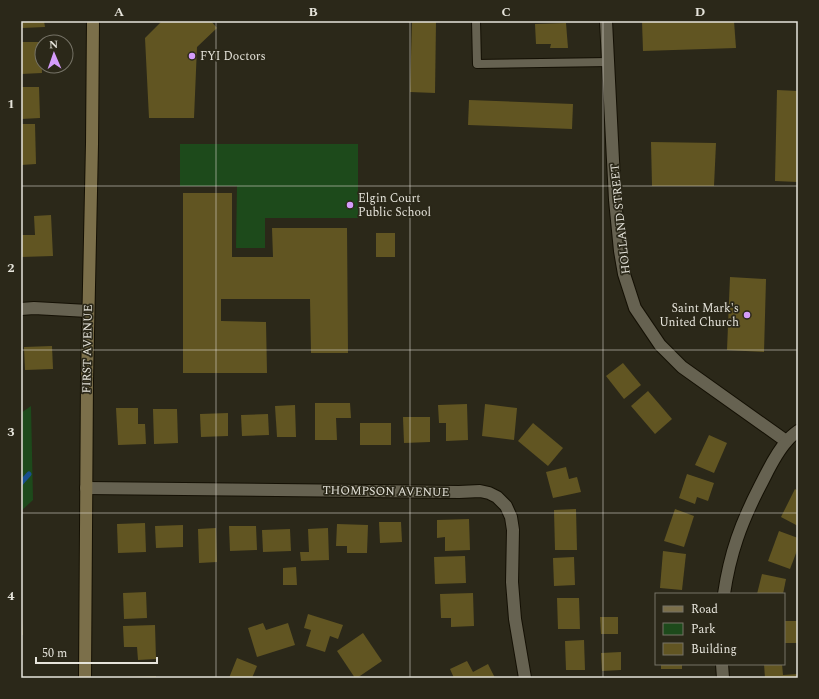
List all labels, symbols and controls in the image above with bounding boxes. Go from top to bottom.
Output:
text: A [114,2,124,22]
text: B [308,2,318,22]
text: C [501,2,511,22]
text: D [695,2,705,22]
north arrow [34,34,74,74]
text: N [49,36,58,53]
place label: FYI Doctors [200,47,266,66]
marker: FYI Doctors [187,51,197,61]
text: 1 [7,94,15,114]
street label: HOLLAND STREET [605,163,636,275]
place label: Elgin Court Public School [358,189,431,222]
marker: Elgin Court Public School [345,200,355,210]
text: 2 [7,258,15,278]
place label: Saint Mark's United Church [659,299,739,332]
street label: FIRST AVENUE [77,304,98,394]
marker: Saint Mark's United Church [742,310,752,320]
text: 3 [7,422,15,442]
street label: THOMPSON AVENUE [322,481,450,502]
text: 4 [7,586,15,606]
legend [655,593,785,665]
text: Road [691,600,718,619]
text: Park [691,620,716,639]
scale bar [36,639,157,665]
text: Building [691,640,737,659]
text: 50 m [42,644,67,663]

